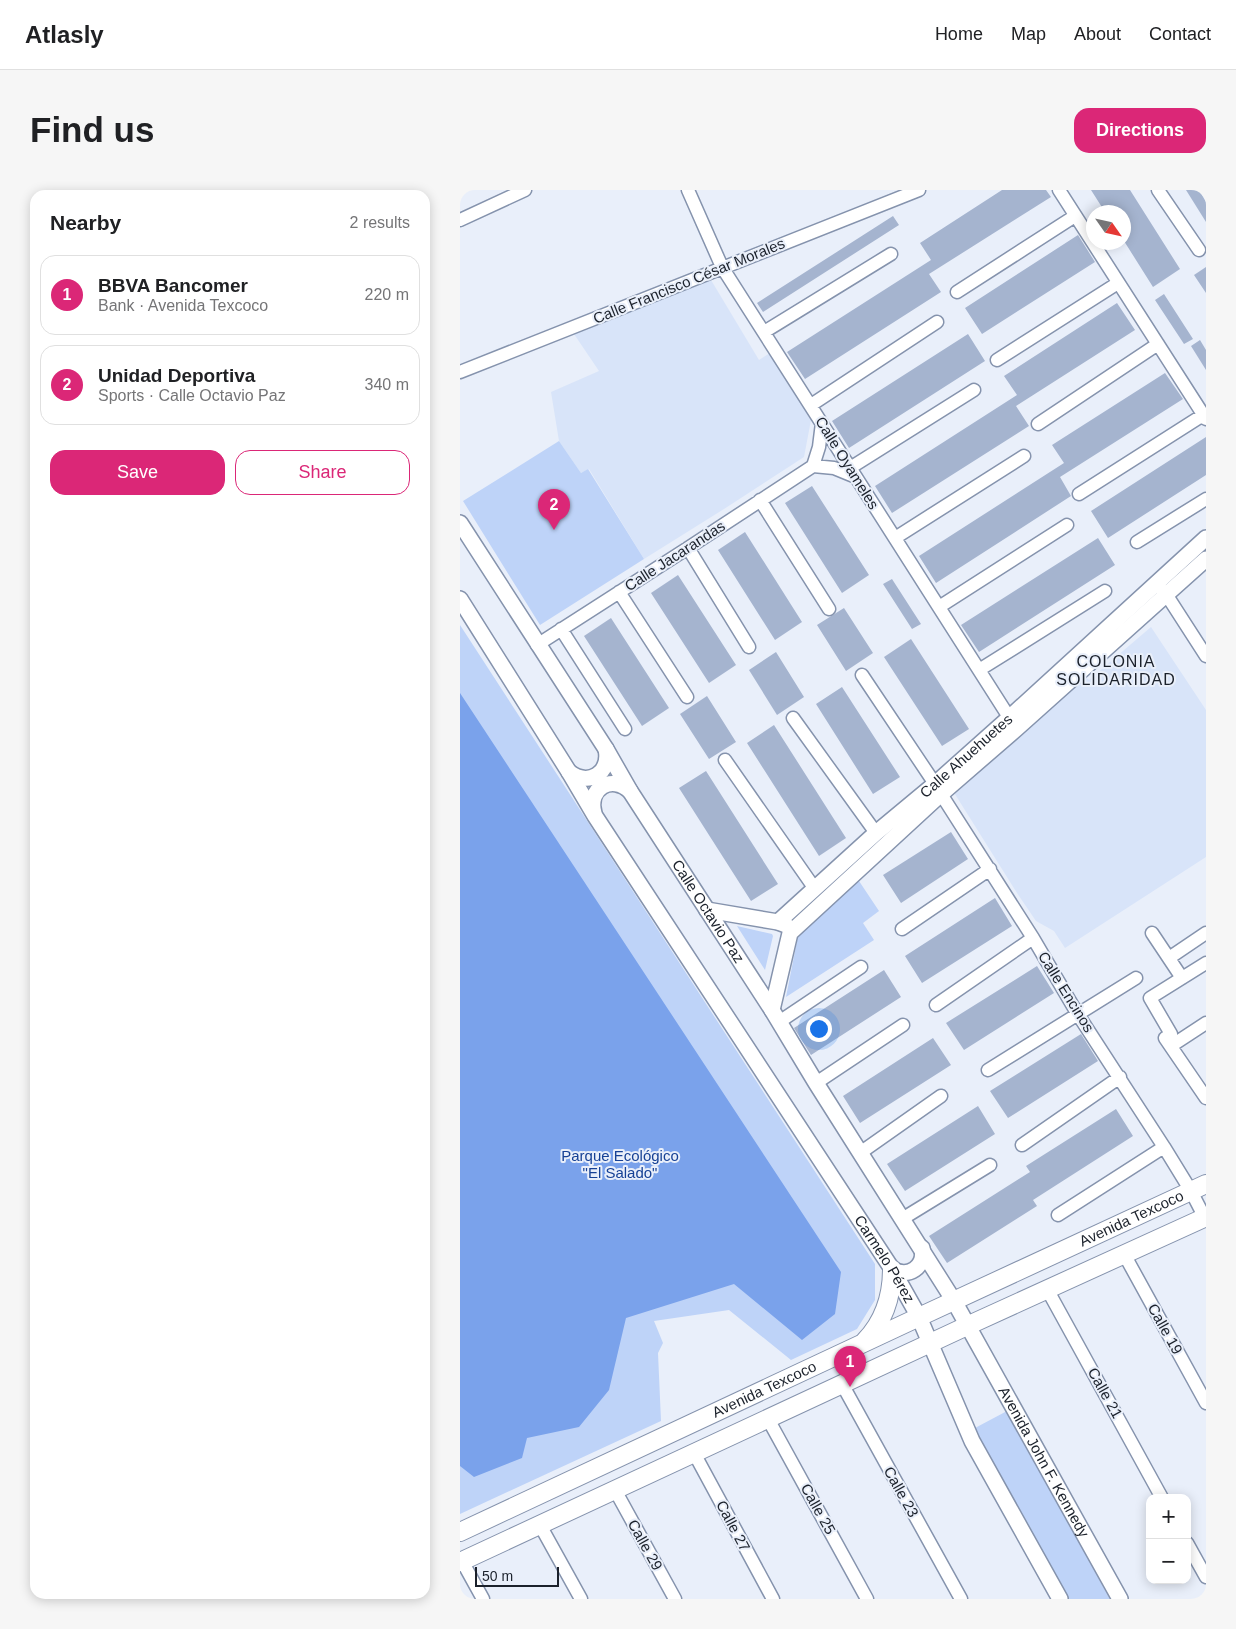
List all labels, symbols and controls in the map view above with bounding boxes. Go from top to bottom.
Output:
text: Atlasly [25,21,104,48]
text: Home [935,24,983,44]
text: Map [1011,24,1046,44]
text: About [1074,24,1121,44]
text: Contact [1149,24,1211,44]
button: Directions [1074,108,1206,153]
text: Find us [30,110,154,149]
north arrow [1086,205,1131,250]
text: Nearby [50,211,121,234]
text: 2 results [350,214,410,231]
street label: Calle Francisco César Morales [591,234,787,327]
text: BBVA Bancomer [98,275,248,296]
text: 1 [63,286,71,303]
text: 220 m [365,286,409,303]
text: Bank · Avenida Texcoco [98,297,268,314]
text: Unidad Deportiva [98,365,255,386]
text: 2 [63,376,71,393]
text: 340 m [365,376,409,393]
text: Sports · Calle Octavio Paz [98,387,286,404]
street label: Calle Oyameles [812,413,883,512]
button: Save [50,450,225,495]
button: Share [235,450,410,495]
pin: 2 [538,489,570,530]
street label: Calle Jacarandas [621,517,728,594]
district label: COLONIA SOLIDARIDAD [1056,653,1176,688]
street label: Calle Ahuehuetes [916,710,1016,801]
street label: Calle Octavio Paz [669,857,748,966]
street label: Calle Encinos [1035,948,1098,1035]
your location [806,1016,832,1042]
park label: Parque Ecológico "El Salado" [561,1147,679,1181]
street label: Avenida Texcoco [1076,1187,1186,1250]
street label: Carmelo Pérez [851,1212,918,1306]
street label: Calle 19 [1145,1301,1186,1357]
pin: 1 [834,1346,866,1387]
street label: Avenida Texcoco [709,1357,819,1421]
street label: Calle 21 [1085,1365,1126,1421]
street label: Avenida John F. Kennedy [995,1383,1093,1541]
street label: Calle 23 [881,1464,922,1520]
street label: Calle 25 [798,1481,839,1537]
map controls [1146,1494,1191,1584]
button: + [1146,1494,1191,1539]
street label: Calle 27 [713,1497,754,1554]
street label: Calle 29 [625,1517,666,1573]
button: − [1146,1539,1191,1584]
scale bar [475,1564,559,1587]
text: 50 m [482,1568,513,1584]

